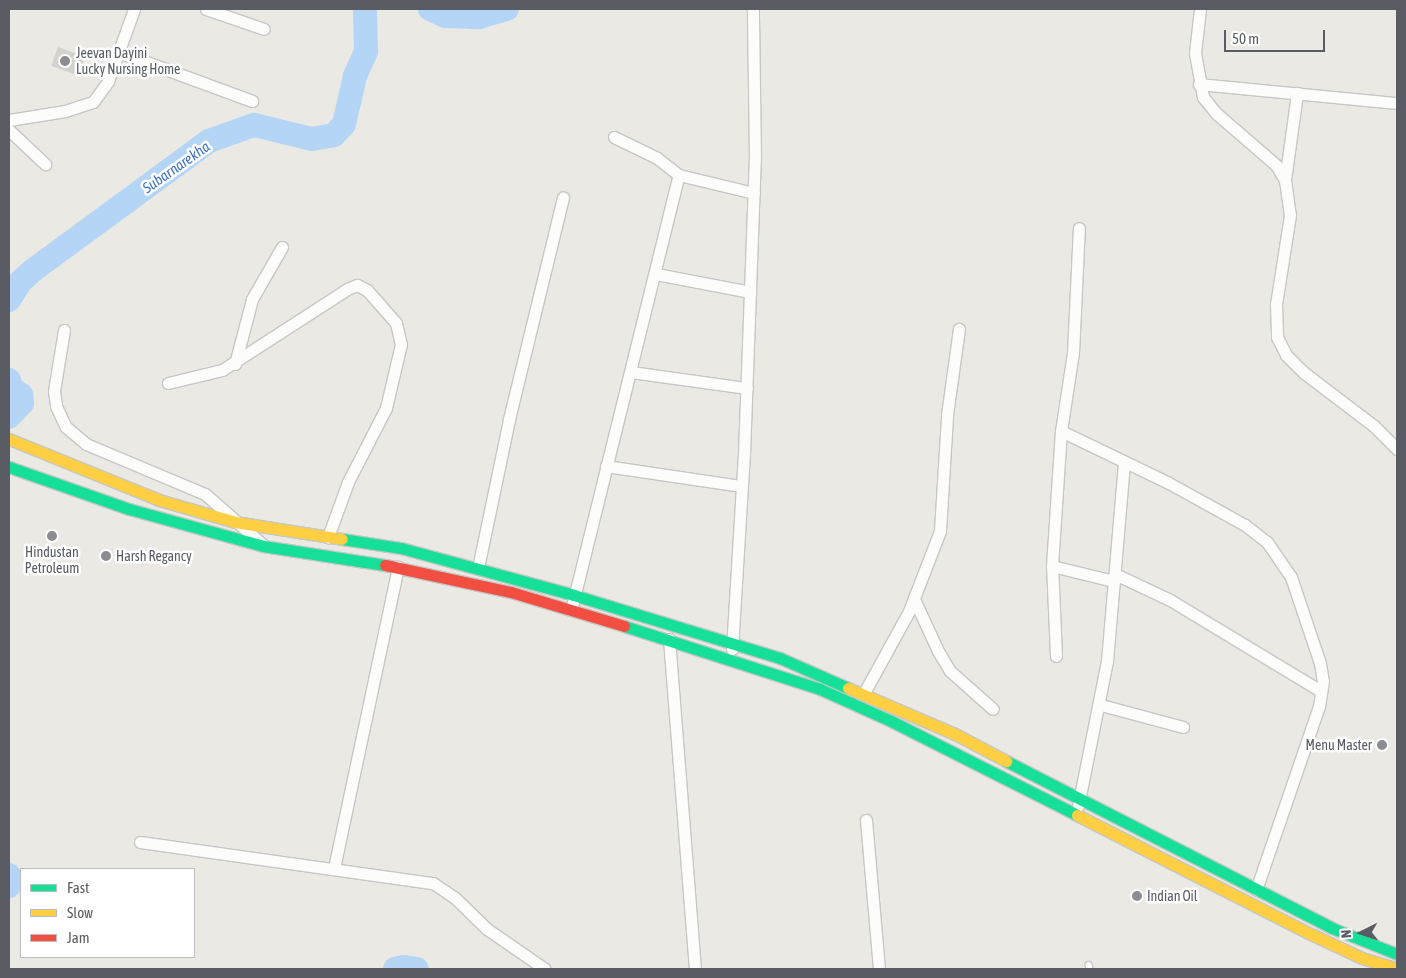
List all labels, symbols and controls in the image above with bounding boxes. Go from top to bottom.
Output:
scale bar [1226,20,1327,52]
text: 50 m [1232,30,1259,47]
place label: Jeevan Dayini Lucky Nursing Home [76,45,180,78]
marker: Jeevan Dayini Lucky Nursing Home [58,54,72,68]
water label: Subarnarekha [139,137,213,197]
marker: Hindustan Petroleum [46,530,58,542]
place label: Hindustan Petroleum [25,544,79,576]
place label: Harsh Regancy [116,548,192,564]
marker: Harsh Regancy [100,550,112,562]
place label: Menu Master [1306,737,1372,753]
marker: Menu Master [1376,739,1388,751]
legend [20,868,195,958]
text: Fast [67,879,89,896]
place label: Indian Oil [1147,888,1198,904]
marker: Indian Oil [1131,890,1143,902]
text: Slow [67,904,93,921]
north arrow [1336,908,1386,958]
text: Jam [67,929,90,946]
text: N [1338,929,1354,939]

